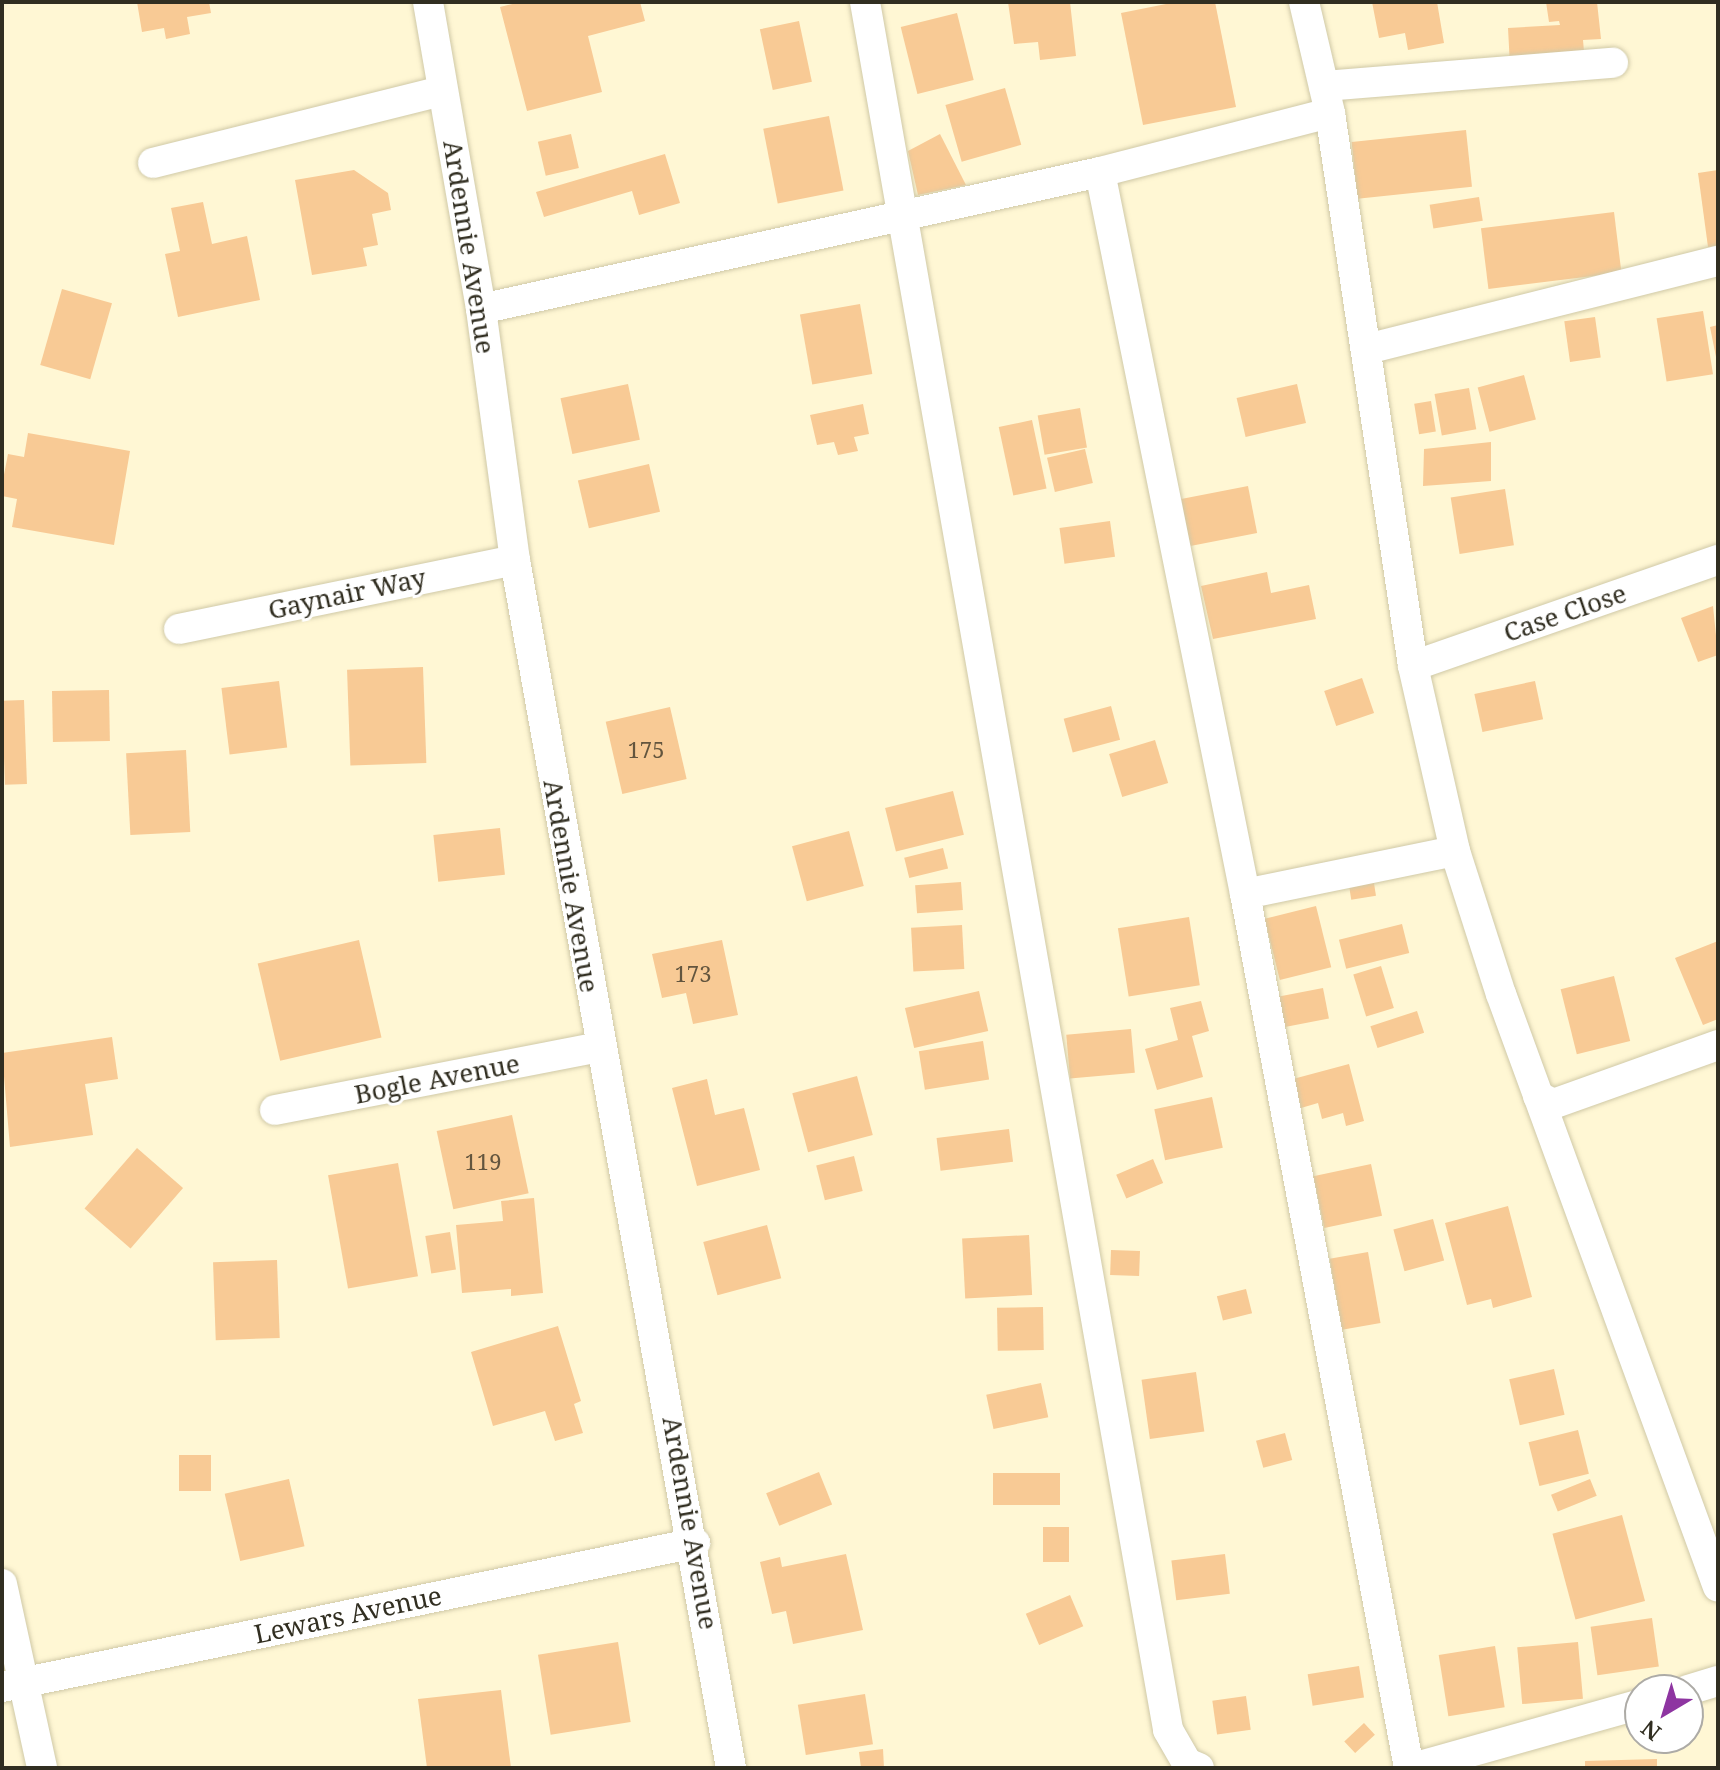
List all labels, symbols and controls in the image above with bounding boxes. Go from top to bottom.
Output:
street label: Ardennie Avenue [437,138,501,356]
street label: Gaynair Way [265,562,429,626]
street label: Case Close [1500,577,1630,649]
house number: 175 [628,737,664,763]
street label: Ardennie Avenue [537,777,605,995]
house number: 173 [675,961,711,987]
street label: Bogle Avenue [352,1048,522,1110]
house number: 119 [465,1149,501,1175]
street label: Ardennie Avenue [656,1414,724,1632]
street label: Lewars Avenue [251,1580,445,1650]
north arrow [1624,1674,1704,1754]
text: N [1634,1714,1667,1748]

